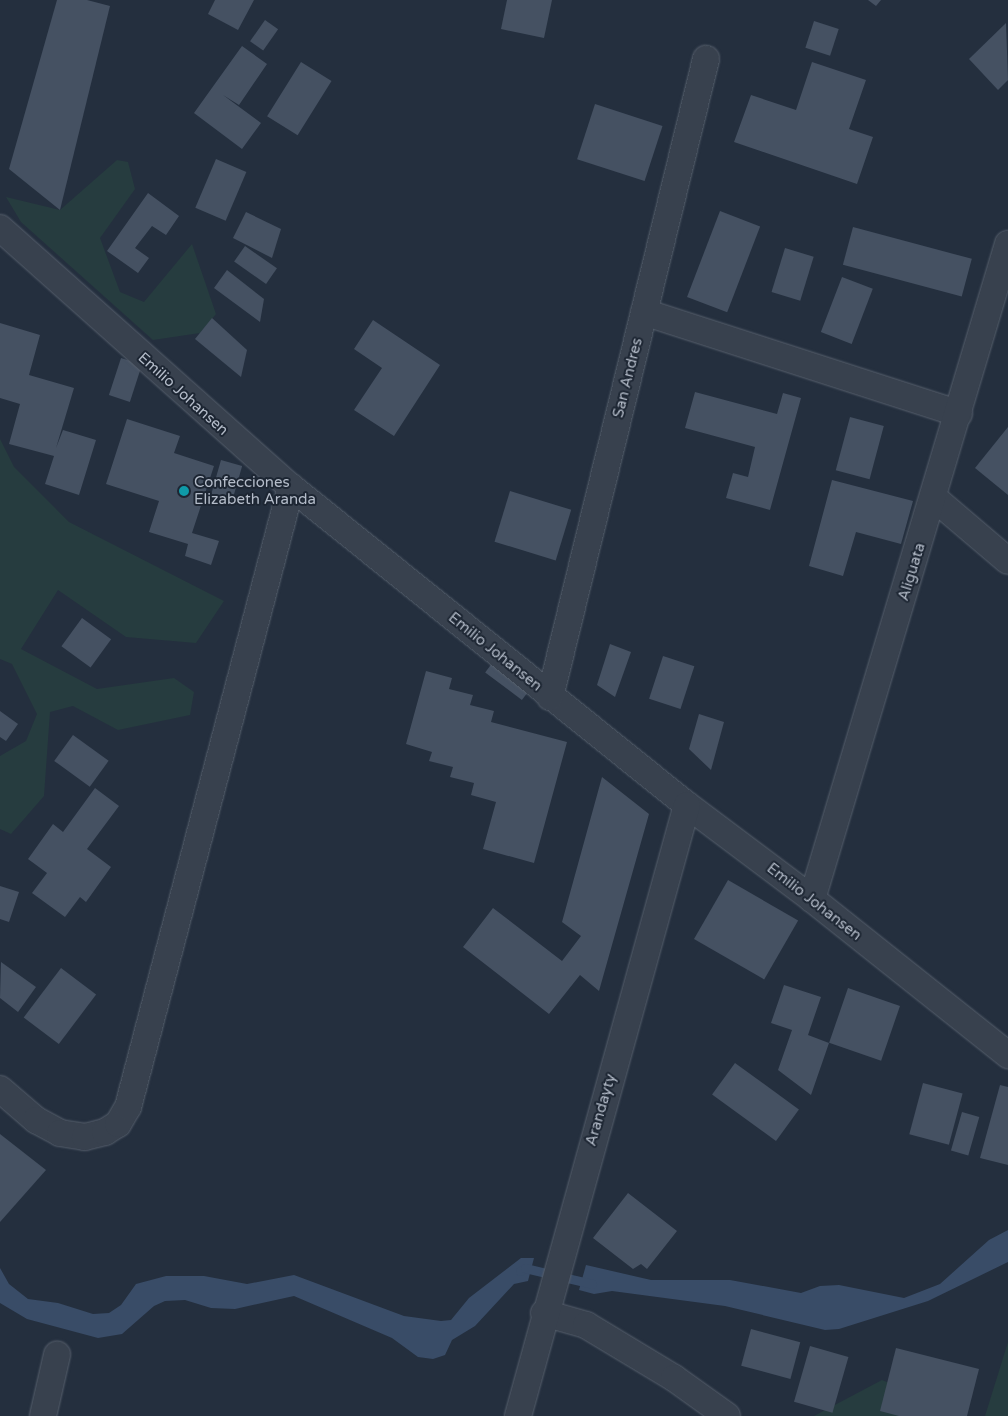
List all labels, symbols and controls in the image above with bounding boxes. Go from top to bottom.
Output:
street label: San Andres [609,336,647,420]
street label: Emilio Johansen [134,349,232,439]
place label: Confecciones Elizabeth Aranda [194,473,316,508]
marker: Confecciones Elizabeth Aranda [178,485,190,497]
street label: Aliguata [895,541,929,603]
street label: Emilio Johansen [445,609,545,695]
street label: Emilio Johansen [763,859,865,945]
street label: Arandayty [582,1072,620,1148]

